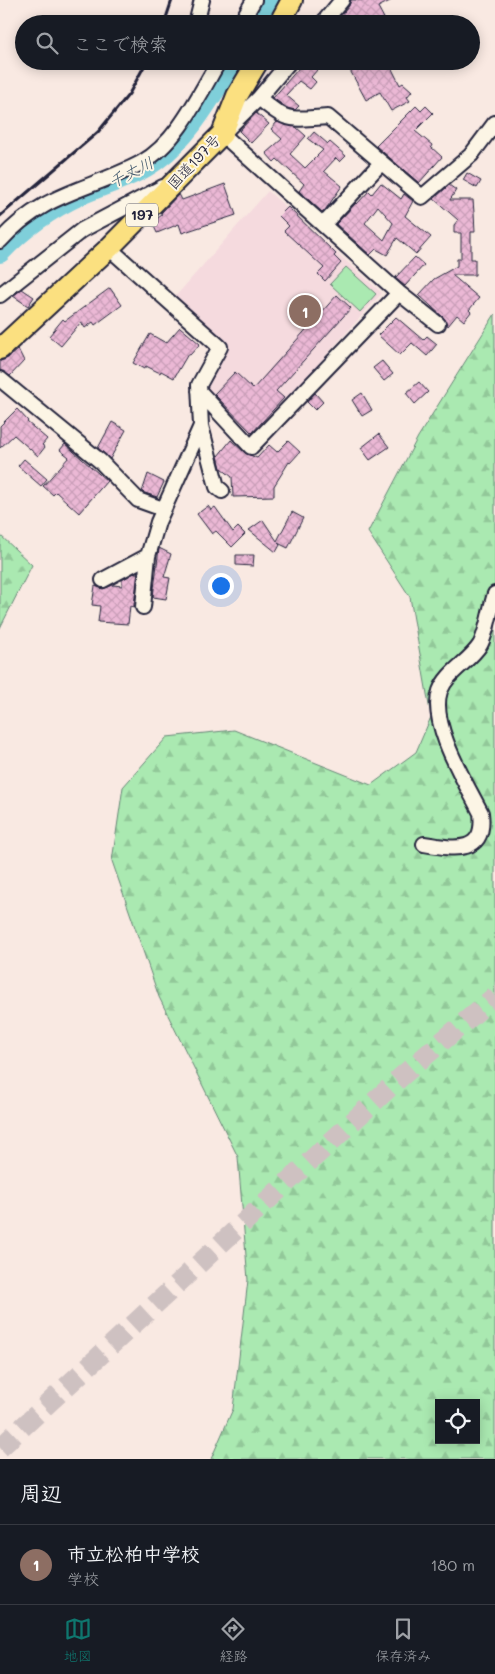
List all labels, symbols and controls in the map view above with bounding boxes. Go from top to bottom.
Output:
search box [15,15,480,70]
icon: search [33,29,61,57]
text: ここで検索 [73,31,168,56]
street label: 国道197号 [162,129,224,193]
water label: 千丈川 [105,151,157,192]
road number: 197 [126,204,158,226]
pin: 1 [289,292,321,330]
your location [208,573,234,599]
map controls [435,1399,480,1444]
button: locate [435,1399,480,1444]
text: 周辺 [20,1479,62,1506]
text: 市立松柏中学校 [67,1541,200,1566]
text: 1 [32,1554,40,1575]
text: 180 m [430,1554,475,1575]
text: 学校 [67,1568,99,1589]
tab: 地図 [64,1615,92,1665]
tab: 経路 [219,1615,247,1665]
tab: 保存済み [375,1615,431,1665]

